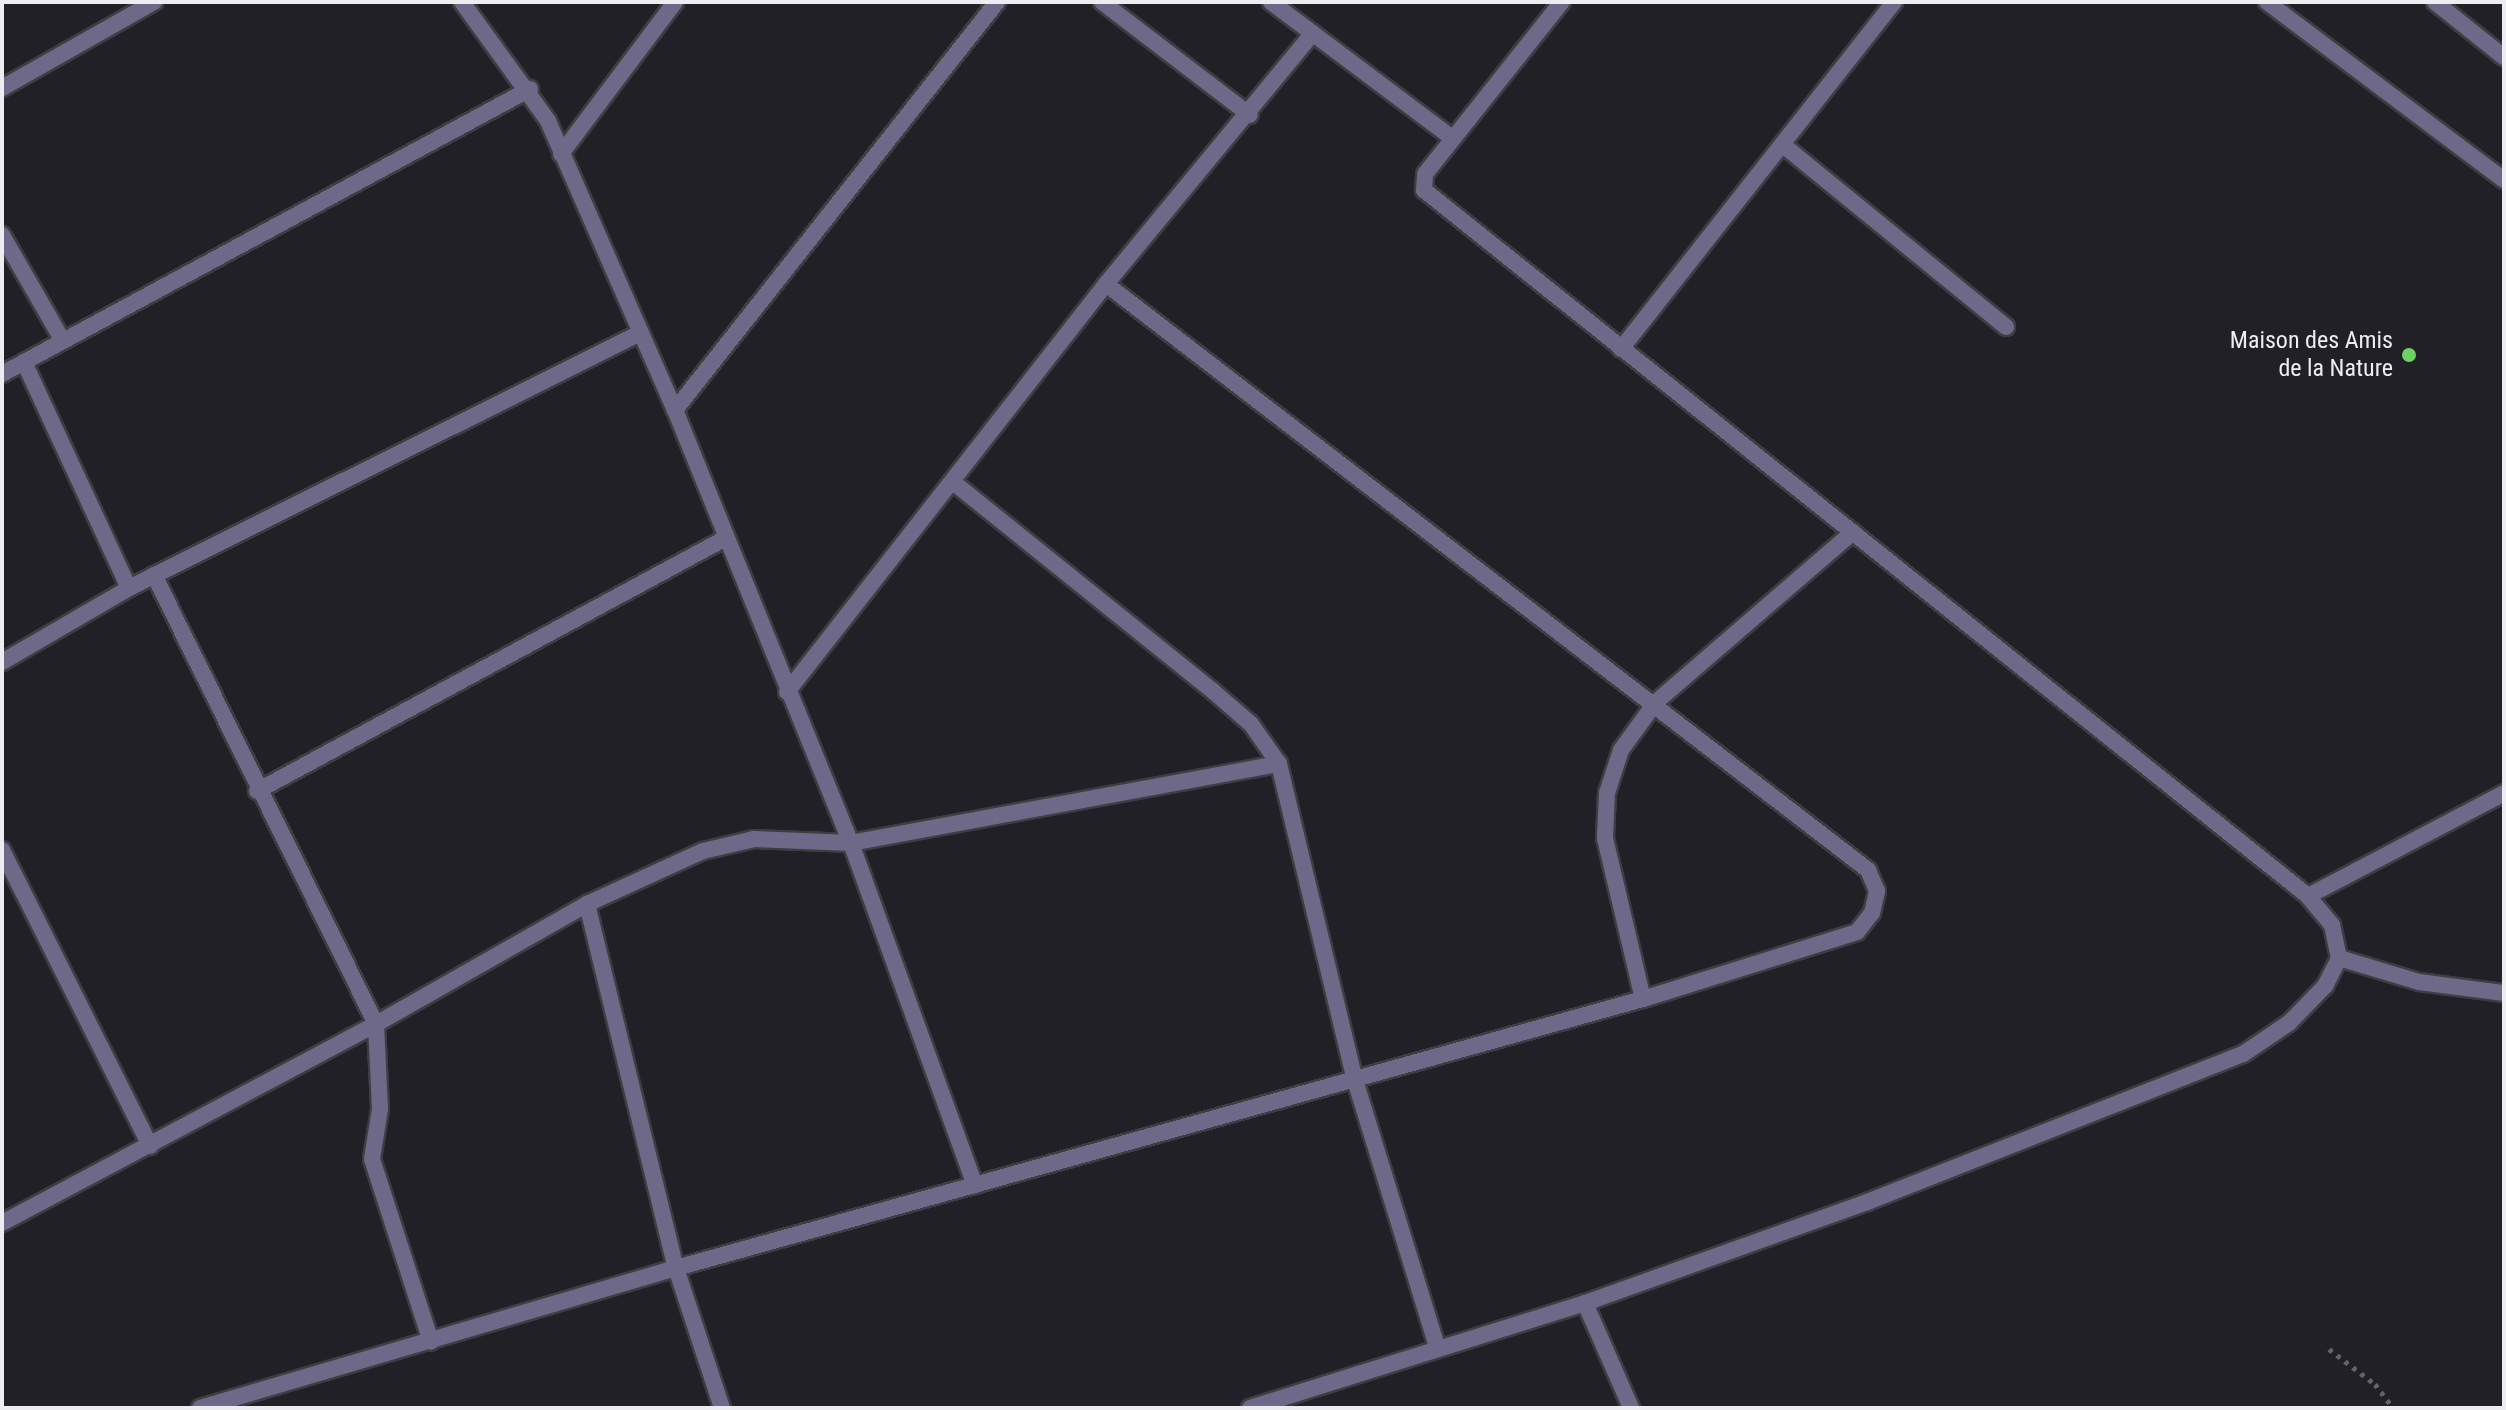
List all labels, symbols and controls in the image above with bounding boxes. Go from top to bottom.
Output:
place label: Maison des Amis de la Nature [2230,327,2393,383]
marker: Maison des Amis de la Nature [2400,346,2418,364]

